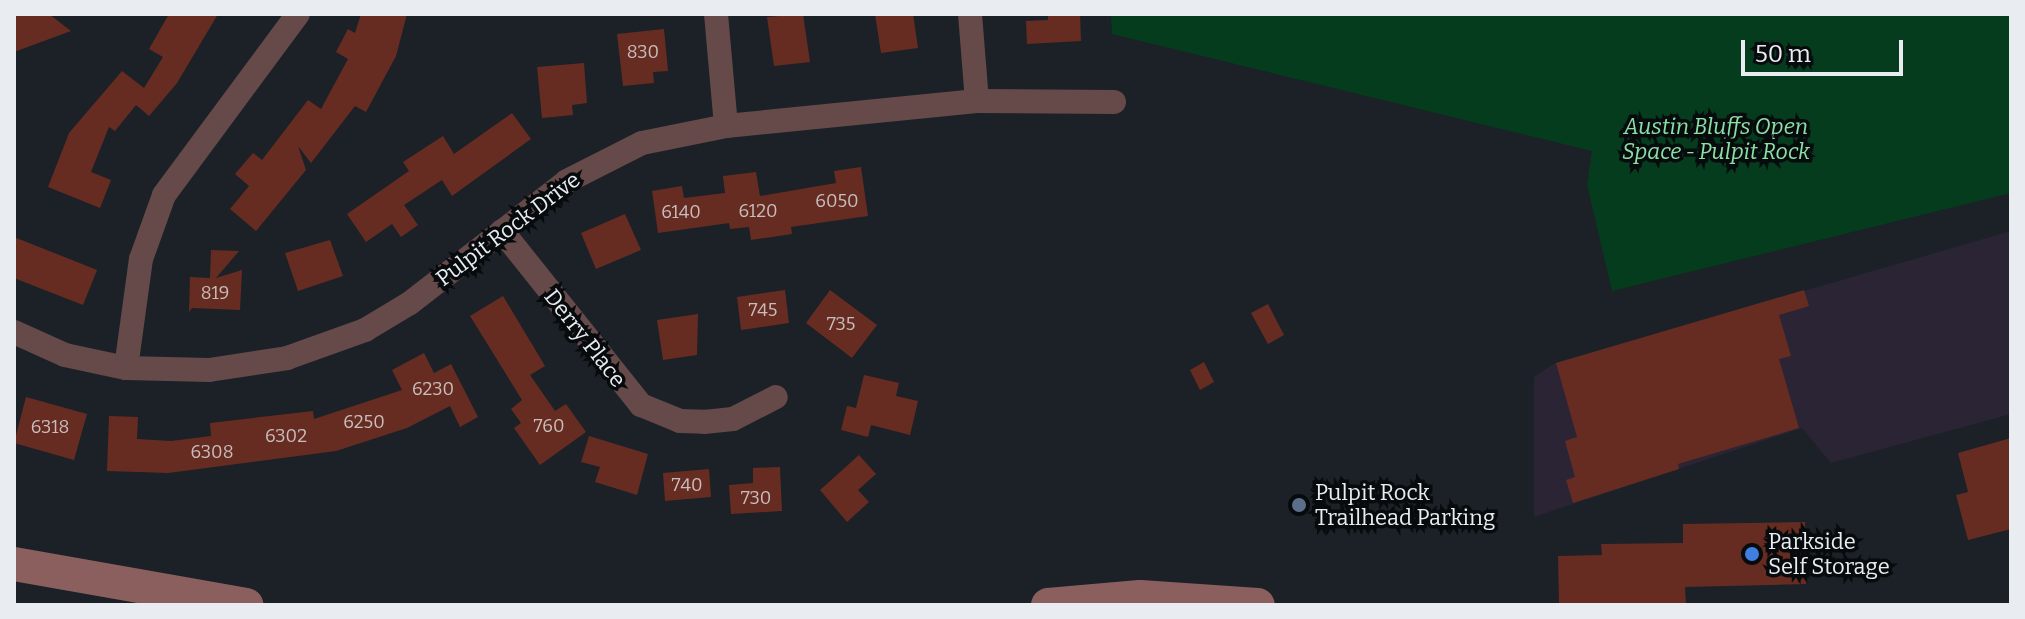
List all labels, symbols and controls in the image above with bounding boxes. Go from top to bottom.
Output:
scale bar [1745,24,1907,74]
text: 50 m [1755,40,1811,68]
house number: 830 [627,41,659,63]
park label: Austin Bluffs Open Space - Pulpit Rock [1622,113,1810,164]
street label: Pulpit Rock Drive [431,166,585,292]
house number: 6050 [815,190,859,212]
house number: 6120 [739,200,777,222]
house number: 6140 [661,201,701,223]
house number: 819 [201,282,229,304]
street label: Derry Place [539,284,631,392]
house number: 745 [749,299,777,321]
house number: 735 [827,313,855,335]
house number: 6230 [412,378,454,400]
house number: 6250 [343,411,385,433]
house number: 760 [534,415,564,437]
house number: 6318 [31,416,69,438]
house number: 6302 [265,425,307,447]
house number: 6308 [191,441,233,463]
house number: 740 [672,474,702,496]
place label: Pulpit Rock Trailhead Parking [1315,479,1495,530]
house number: 730 [741,487,771,509]
marker: Pulpit Rock Trailhead Parking [1290,496,1308,514]
place label: Parkside Self Storage [1768,528,1890,580]
marker: Parkside Self Storage [1743,545,1761,563]

